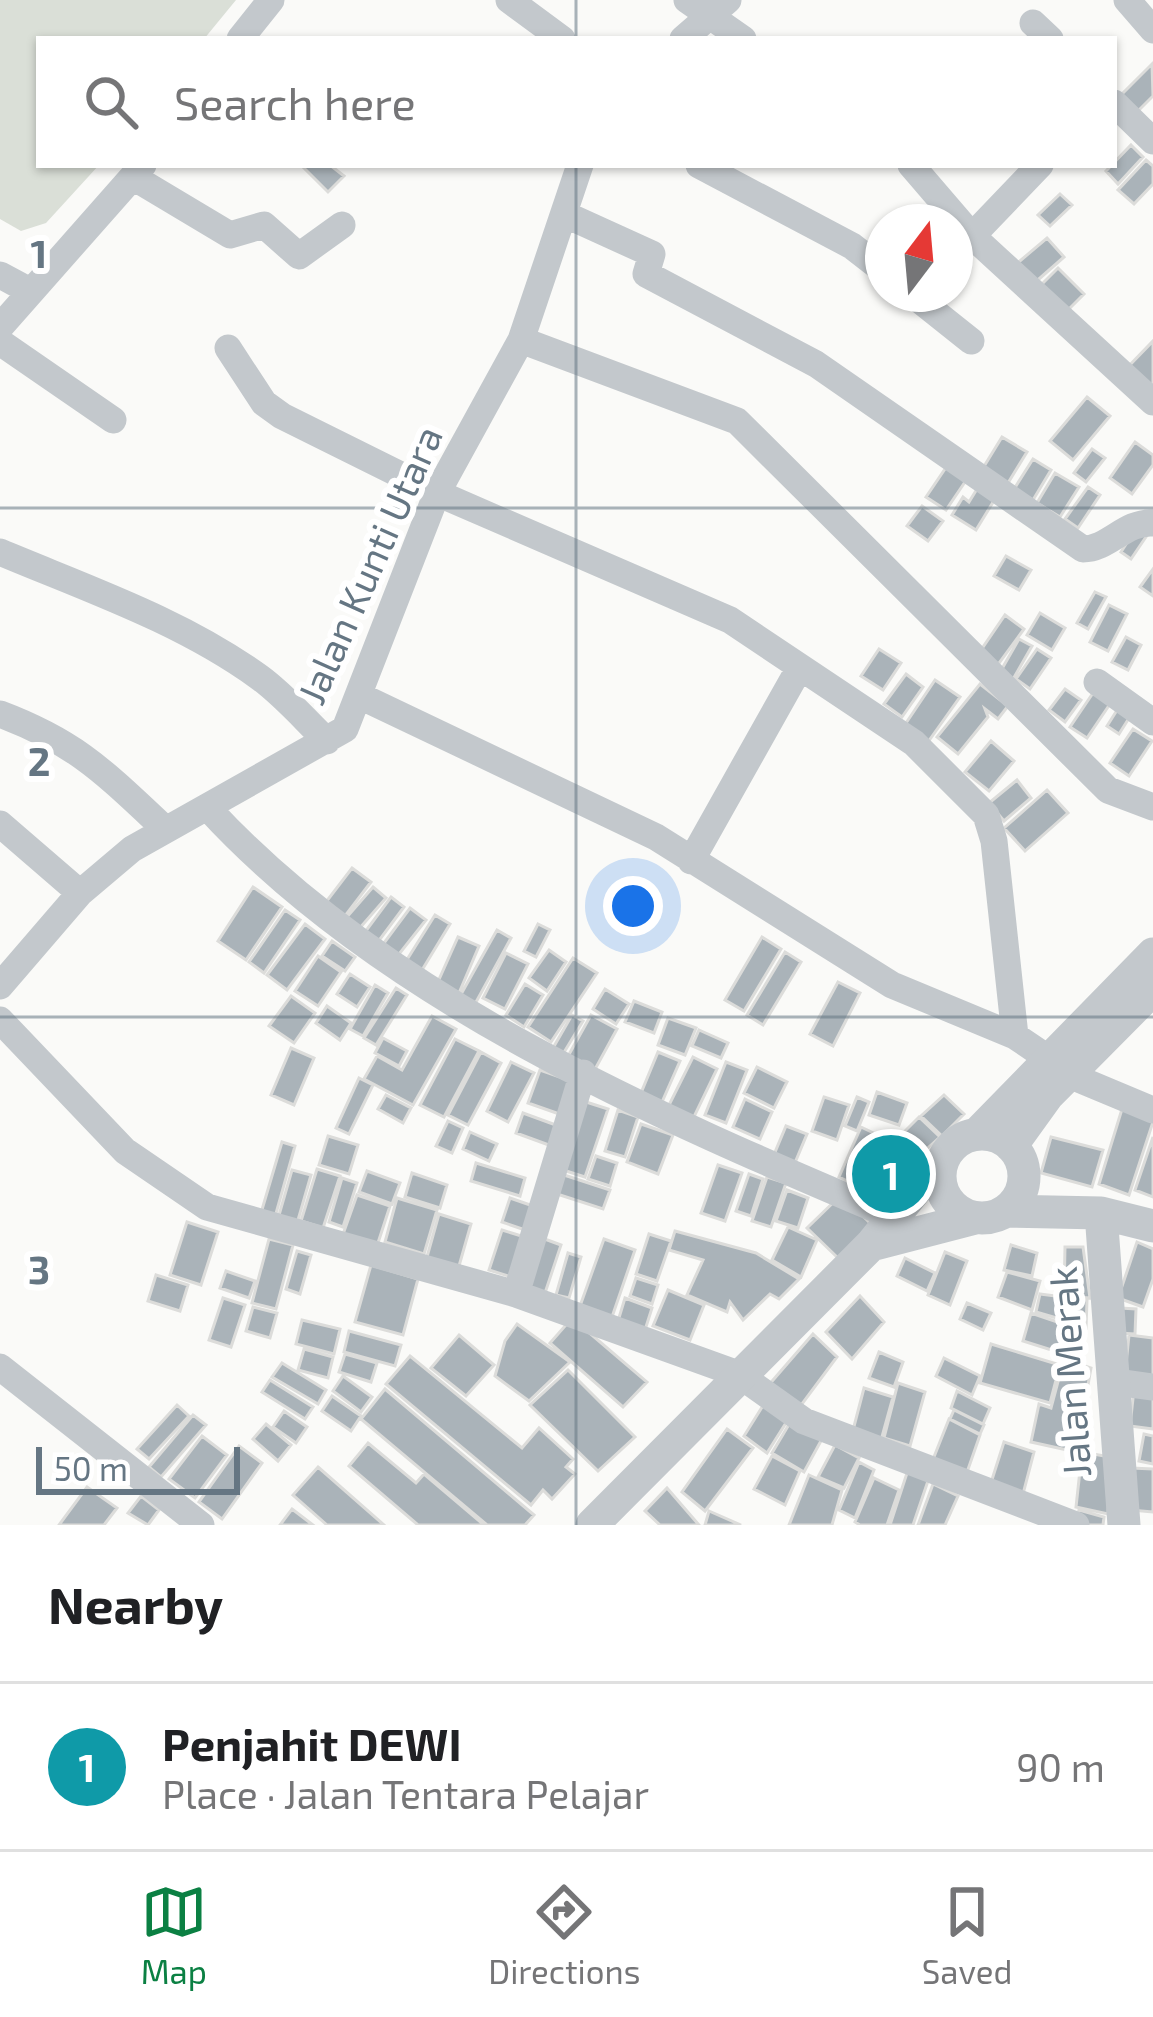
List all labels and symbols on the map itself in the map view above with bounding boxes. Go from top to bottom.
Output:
north arrow [865,204,973,312]
text: 1 [31,229,47,276]
street label: Jalan Kunti Utara [286,418,451,711]
text: 2 [28,737,50,784]
your location [603,876,663,936]
pin: 1 [852,1129,930,1219]
text: 3 [28,1245,50,1292]
street label: Jalan Merak [1038,1265,1099,1479]
scale bar [36,1441,240,1494]

